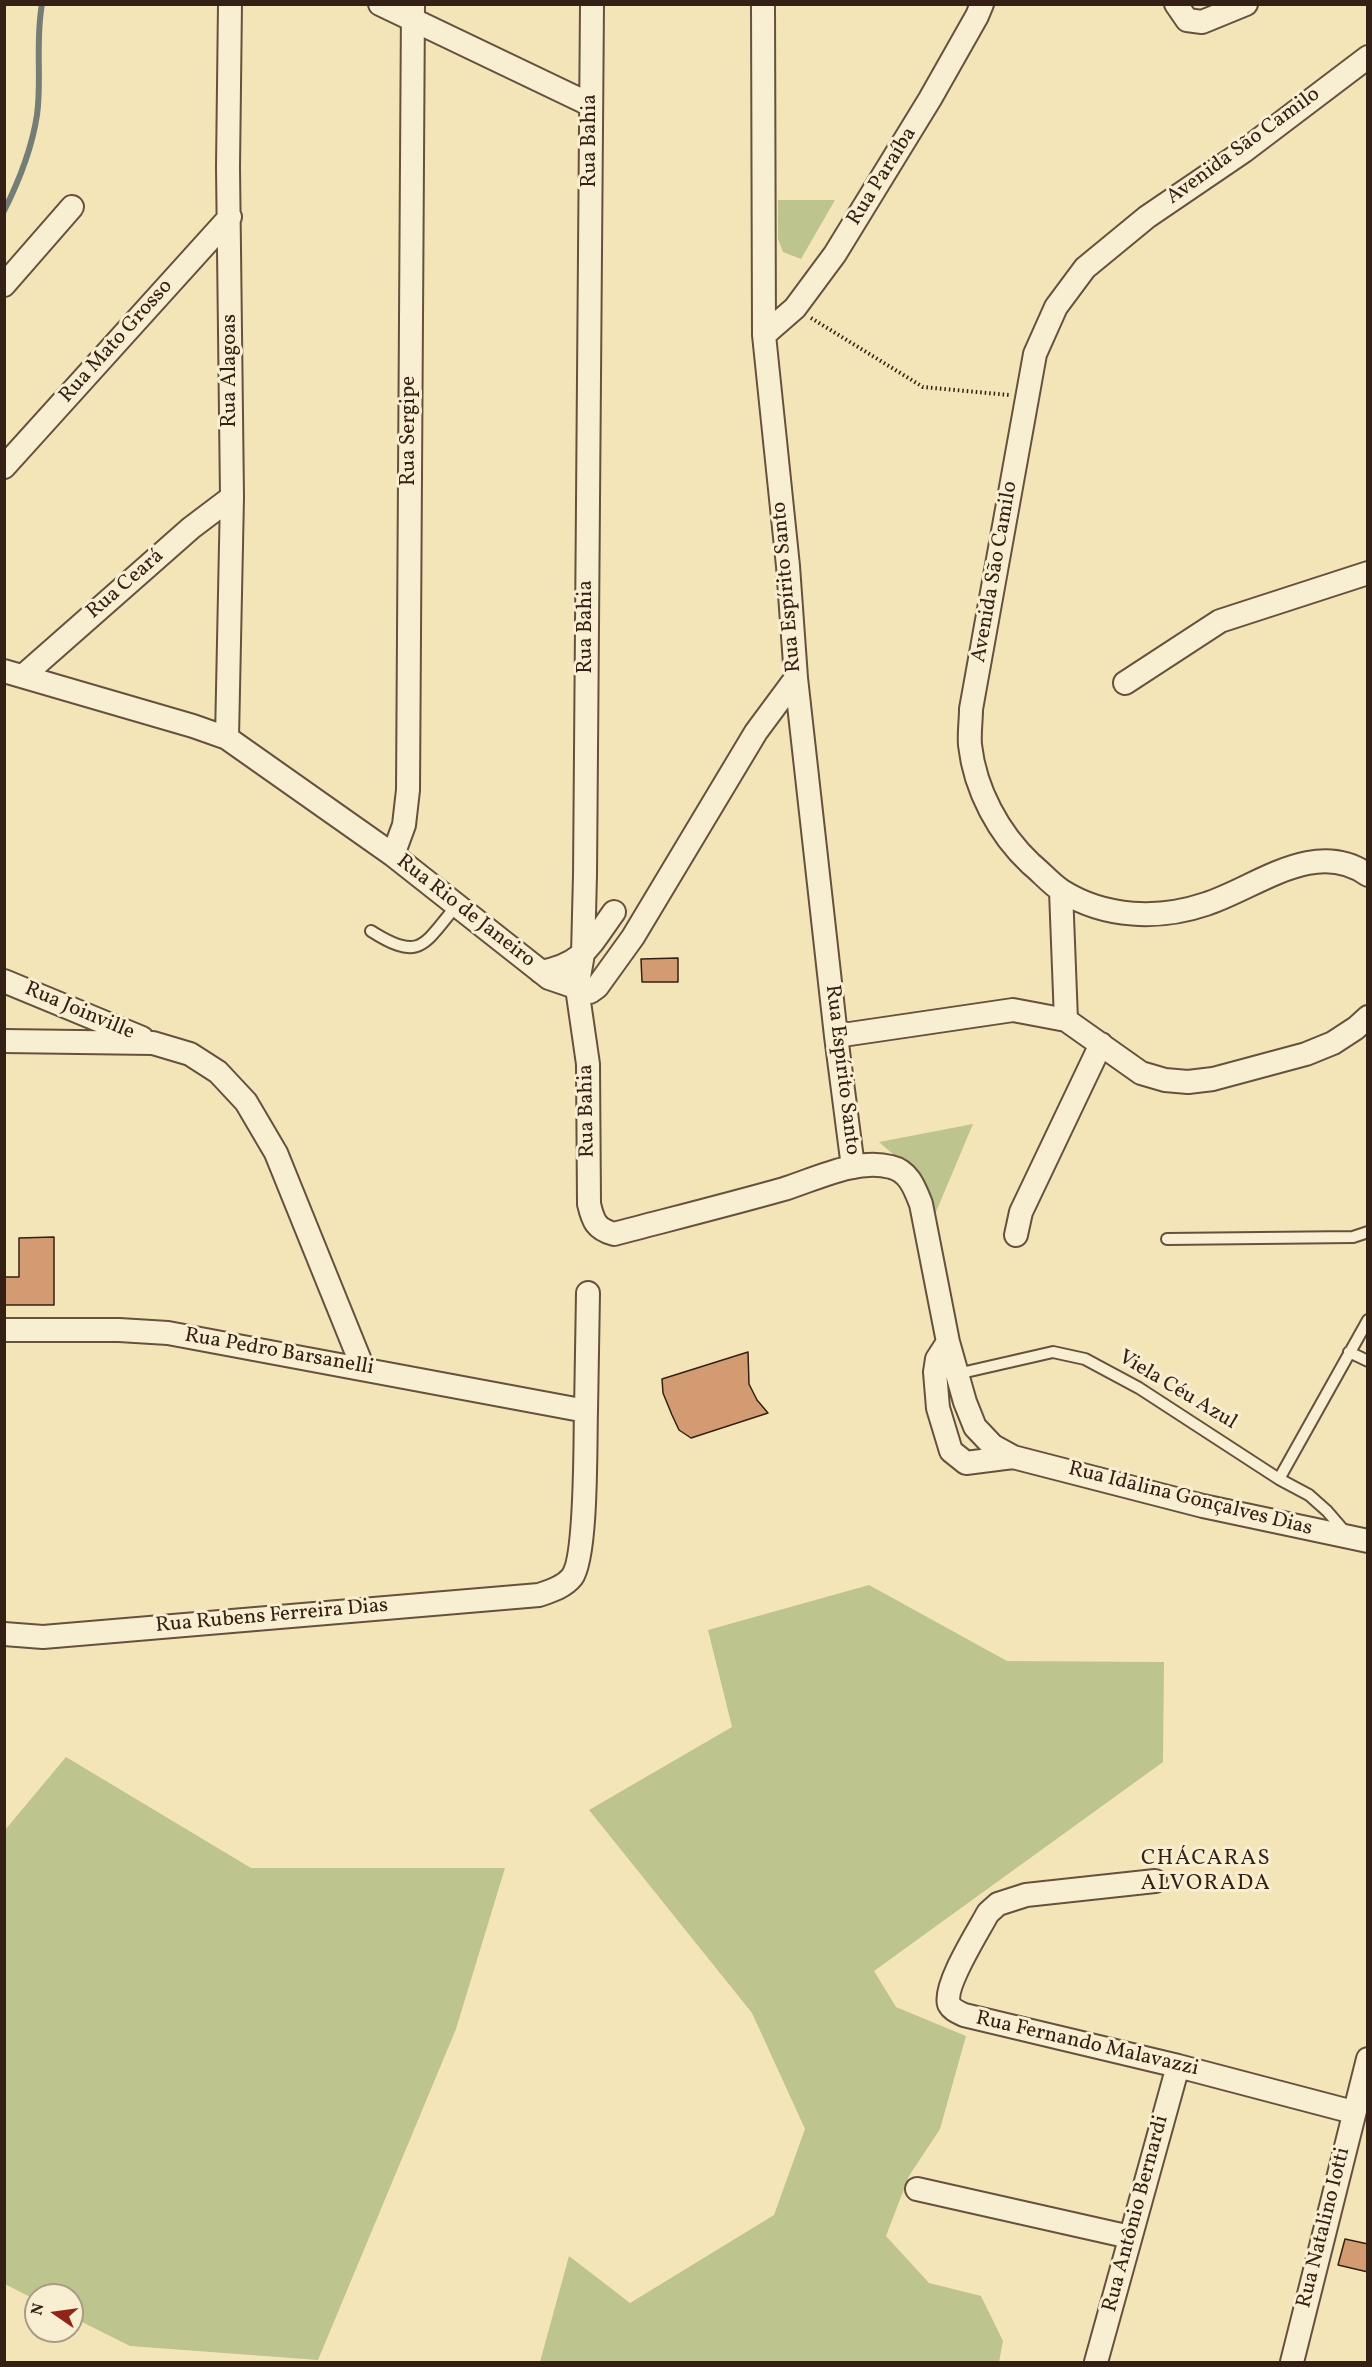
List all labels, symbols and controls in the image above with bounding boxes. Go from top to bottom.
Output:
street label: Avenida São Camilo [1162,83,1326,211]
street label: Rua Bahia [578,94,604,188]
street label: Rua Paraíba [843,123,923,231]
street label: Rua Mato Grosso [55,275,179,409]
street label: Rua Alagoas [218,314,244,428]
street label: Rua Sergipe [397,376,423,486]
street label: Avenida São Camilo [968,479,1024,665]
street label: Rua Espírito Santo [768,501,808,673]
street label: Rua Ceará [82,545,170,625]
street label: Rua Bahia [574,580,600,674]
street label: Rua Rio de Janeiro [391,850,539,974]
street label: Rua Joinville [20,978,138,1046]
street label: Rua Espírito Santo [818,983,864,1157]
street label: Rua Bahia [575,1064,601,1158]
street label: Rua Pedro Barsanelli [182,1324,376,1382]
street label: Viela Céu Azul [1113,1346,1241,1436]
street label: Rua Idalina Gonçalves Dias [1065,1457,1315,1543]
street label: Rua Rubens Ferreira Dias [155,1594,389,1640]
district label: CHÁCARAS ALVORADA [1141,1847,1271,1898]
street label: Rua Fernando Malavazzi [973,2007,1201,2083]
street label: Rua Antônio Bernardi [1099,2113,1175,2315]
street label: Rua Natalino Iotti [1293,2145,1357,2311]
north arrow [24,2283,84,2343]
text: N [26,2301,50,2318]

